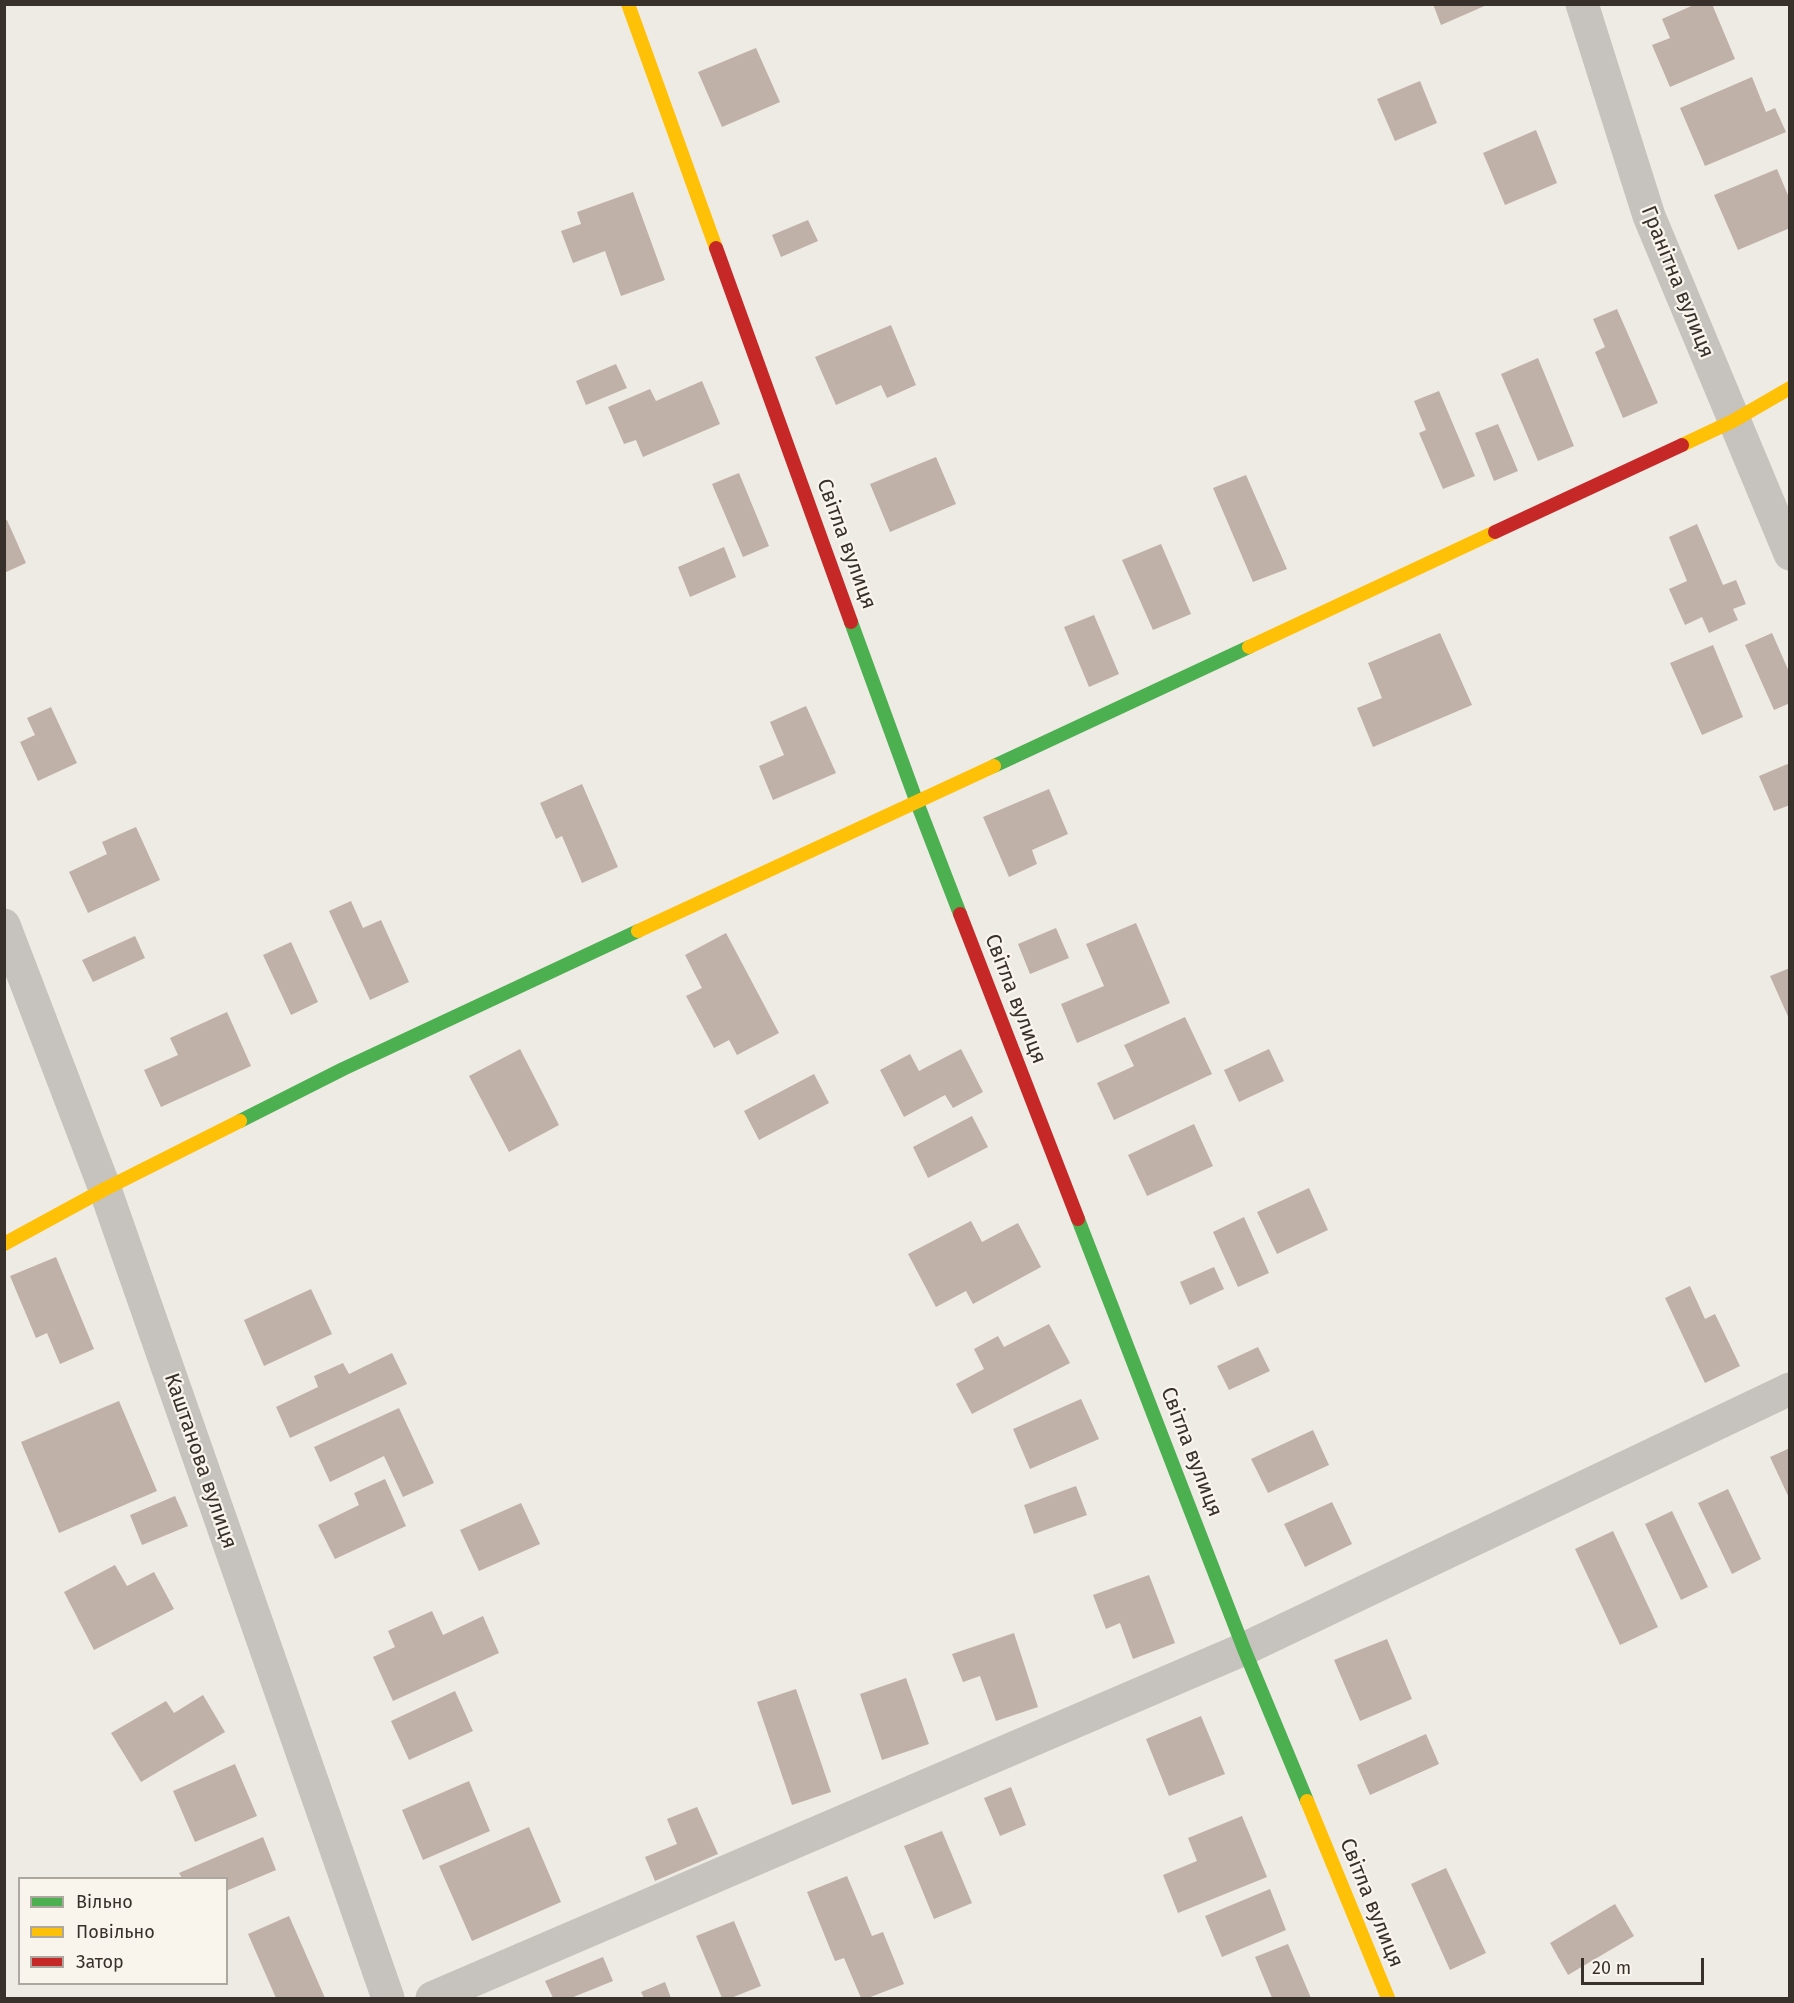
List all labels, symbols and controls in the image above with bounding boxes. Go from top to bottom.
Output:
street label: Гранітна вулиця [1635,202,1719,362]
street label: Світла вулиця [811,475,881,613]
street label: Світла вулиця [979,931,1051,1067]
street label: Каштанова вулиця [158,1370,242,1552]
street label: Світла вулиця [1155,1384,1227,1520]
street label: Світла вулиця [1334,1835,1408,1971]
legend [18,1877,228,1985]
text: Вільно [76,1891,133,1913]
text: Повільно [76,1921,155,1943]
scale bar [1584,1946,1707,1984]
text: Затор [76,1951,124,1973]
text: 20 m [1592,1957,1631,1979]

